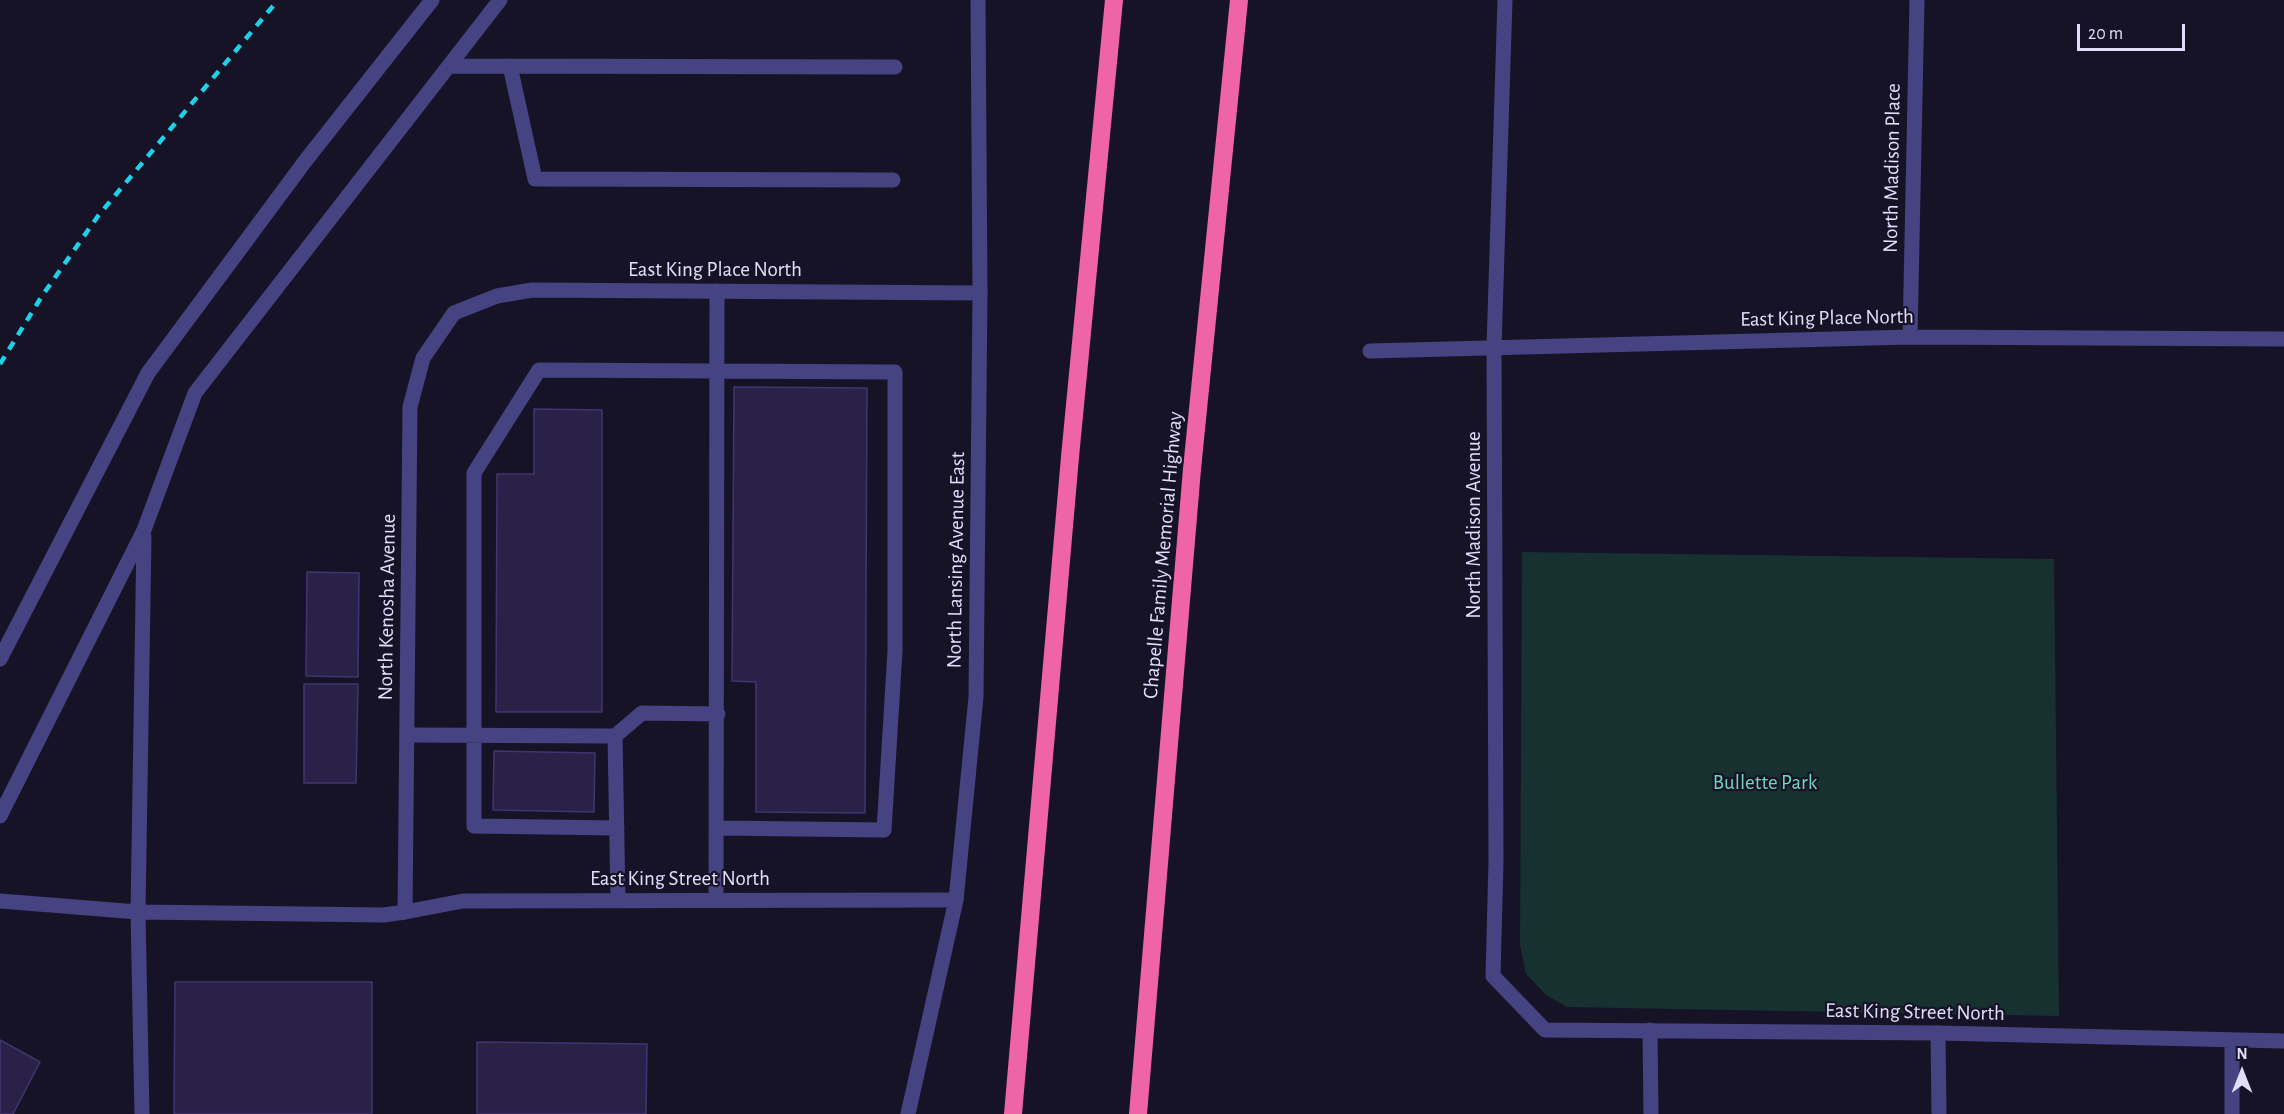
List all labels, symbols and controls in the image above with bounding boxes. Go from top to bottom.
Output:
scale bar [2080,12,2188,50]
text: 20 m [2088,25,2123,43]
street label: North Madison Place [1878,83,1906,253]
street label: East King Place North [628,257,802,283]
street label: East King Place North [1740,304,1914,332]
street label: Chapelle Family Memorial Highway [1138,410,1188,700]
street label: North Madison Avenue [1461,431,1487,619]
street label: North Lansing Avenue East [942,451,970,669]
street label: North Kenosha Avenue [373,513,401,701]
park label: Bullette Park [1713,770,1817,796]
street label: East King Street North [590,866,770,892]
street label: East King Street North [1825,998,2005,1026]
north arrow [2212,1042,2272,1102]
text: N [2236,1046,2248,1062]

